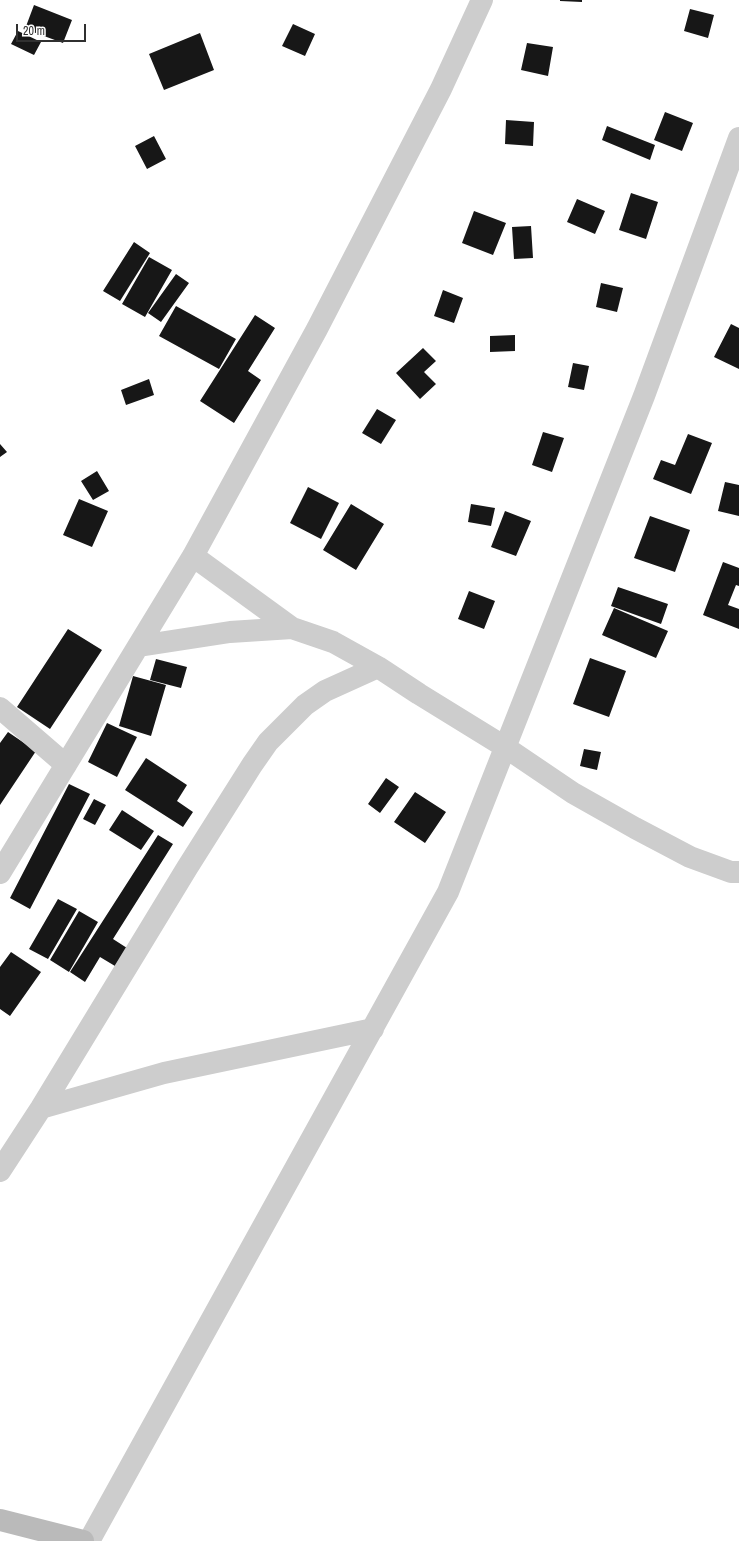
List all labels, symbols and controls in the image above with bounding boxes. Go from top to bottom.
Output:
scale bar [18,16,88,42]
text: 20 m [23,23,45,39]

